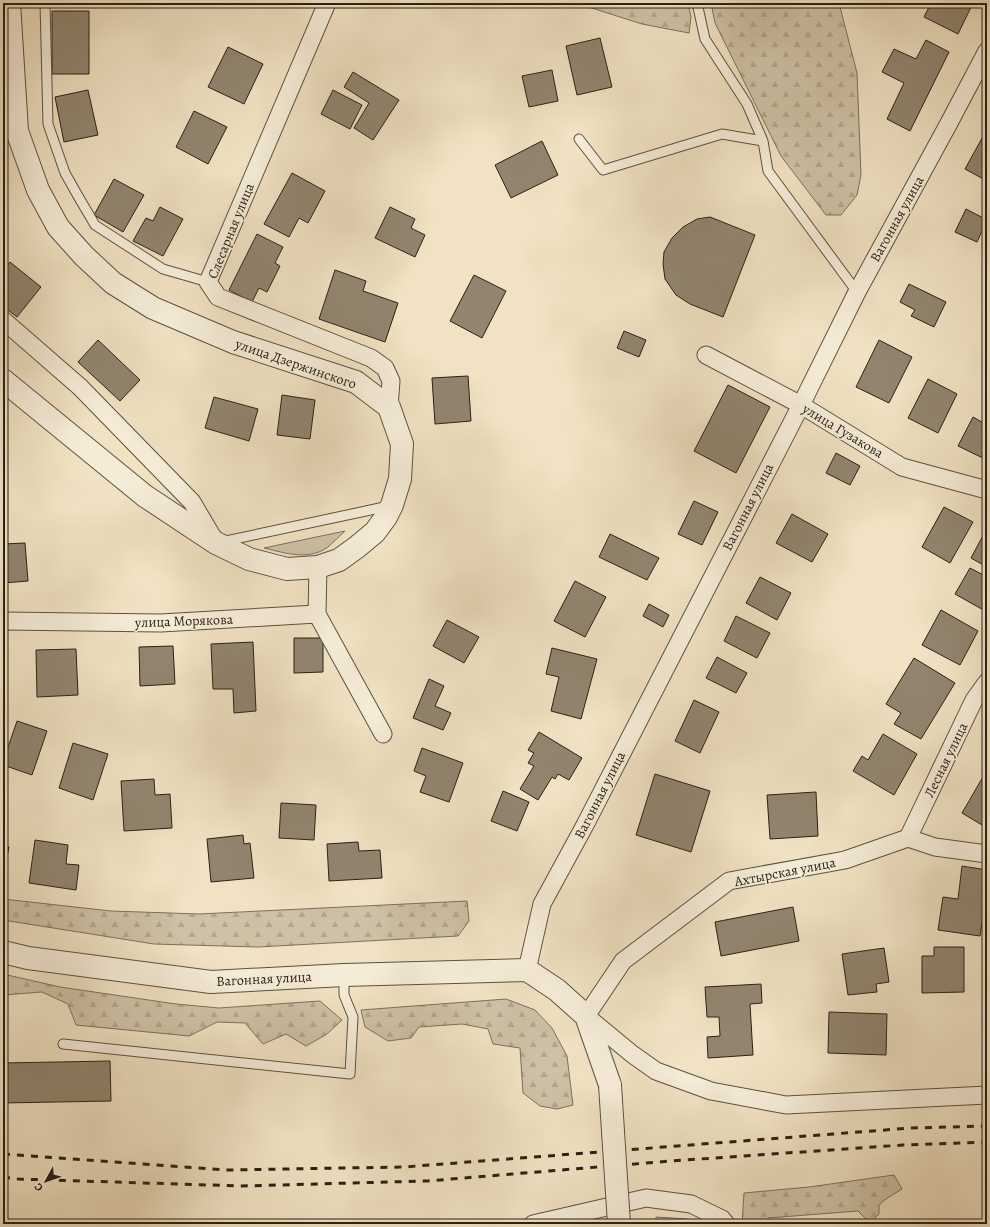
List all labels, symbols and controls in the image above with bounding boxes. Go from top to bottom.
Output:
street label: Вагонная улица [865,172,929,265]
street label: Слесарная улица [203,180,259,282]
street label: улица Дзержинского [232,334,359,394]
street label: улица Гузакова [798,399,888,463]
street label: Вагонная улица [718,460,778,554]
street label: улица Морякова [134,610,234,632]
street label: Лесная улица [920,719,973,801]
street label: Вагонная улица [570,748,630,842]
street label: Ахтырская улица [732,853,838,891]
street label: Вагонная улица [216,967,313,991]
north arrow [26,1161,66,1201]
text: С [31,1180,47,1195]

